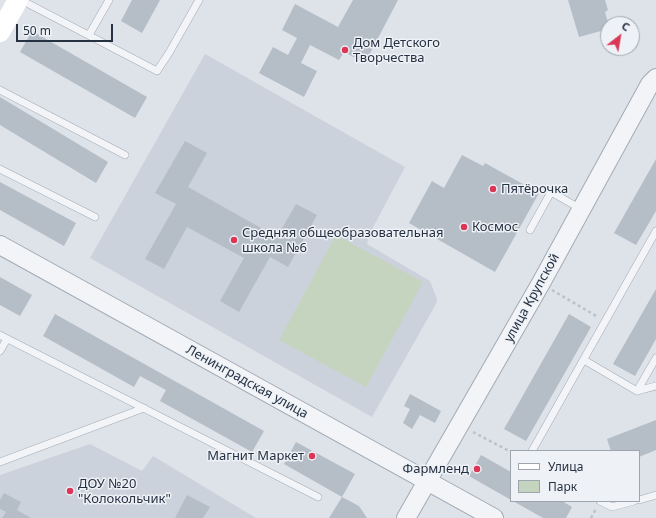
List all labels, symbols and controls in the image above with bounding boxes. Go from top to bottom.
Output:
scale bar [18,16,115,42]
north arrow [600,16,640,56]
text: С [619,18,633,34]
text: 50 m [23,22,51,39]
place label: Дом Детского Творчества [353,35,440,66]
marker: Дом Детского Творчества [340,45,350,55]
place label: Пятёрочка [501,181,568,197]
marker: Пятёрочка [488,184,498,194]
place label: Космос [472,219,518,235]
marker: Космос [459,222,469,232]
place label: Средняя общеобразовательная школа №6 [242,225,443,256]
marker: Средняя общеобразовательная школа №6 [229,235,239,245]
street label: улица Крупской [501,251,563,345]
street label: Ленинградская улица [183,342,311,422]
place label: Магнит Маркет [207,448,304,464]
legend [510,450,640,502]
marker: Магнит Маркет [307,451,317,461]
text: Улица [548,458,583,475]
place label: Фармленд [403,461,469,477]
marker: Фармленд [472,464,482,474]
place label: ДОУ №20 "Колокольчик" [78,476,171,507]
text: Парк [548,478,577,495]
marker: ДОУ №20 "Колокольчик" [65,486,75,496]

